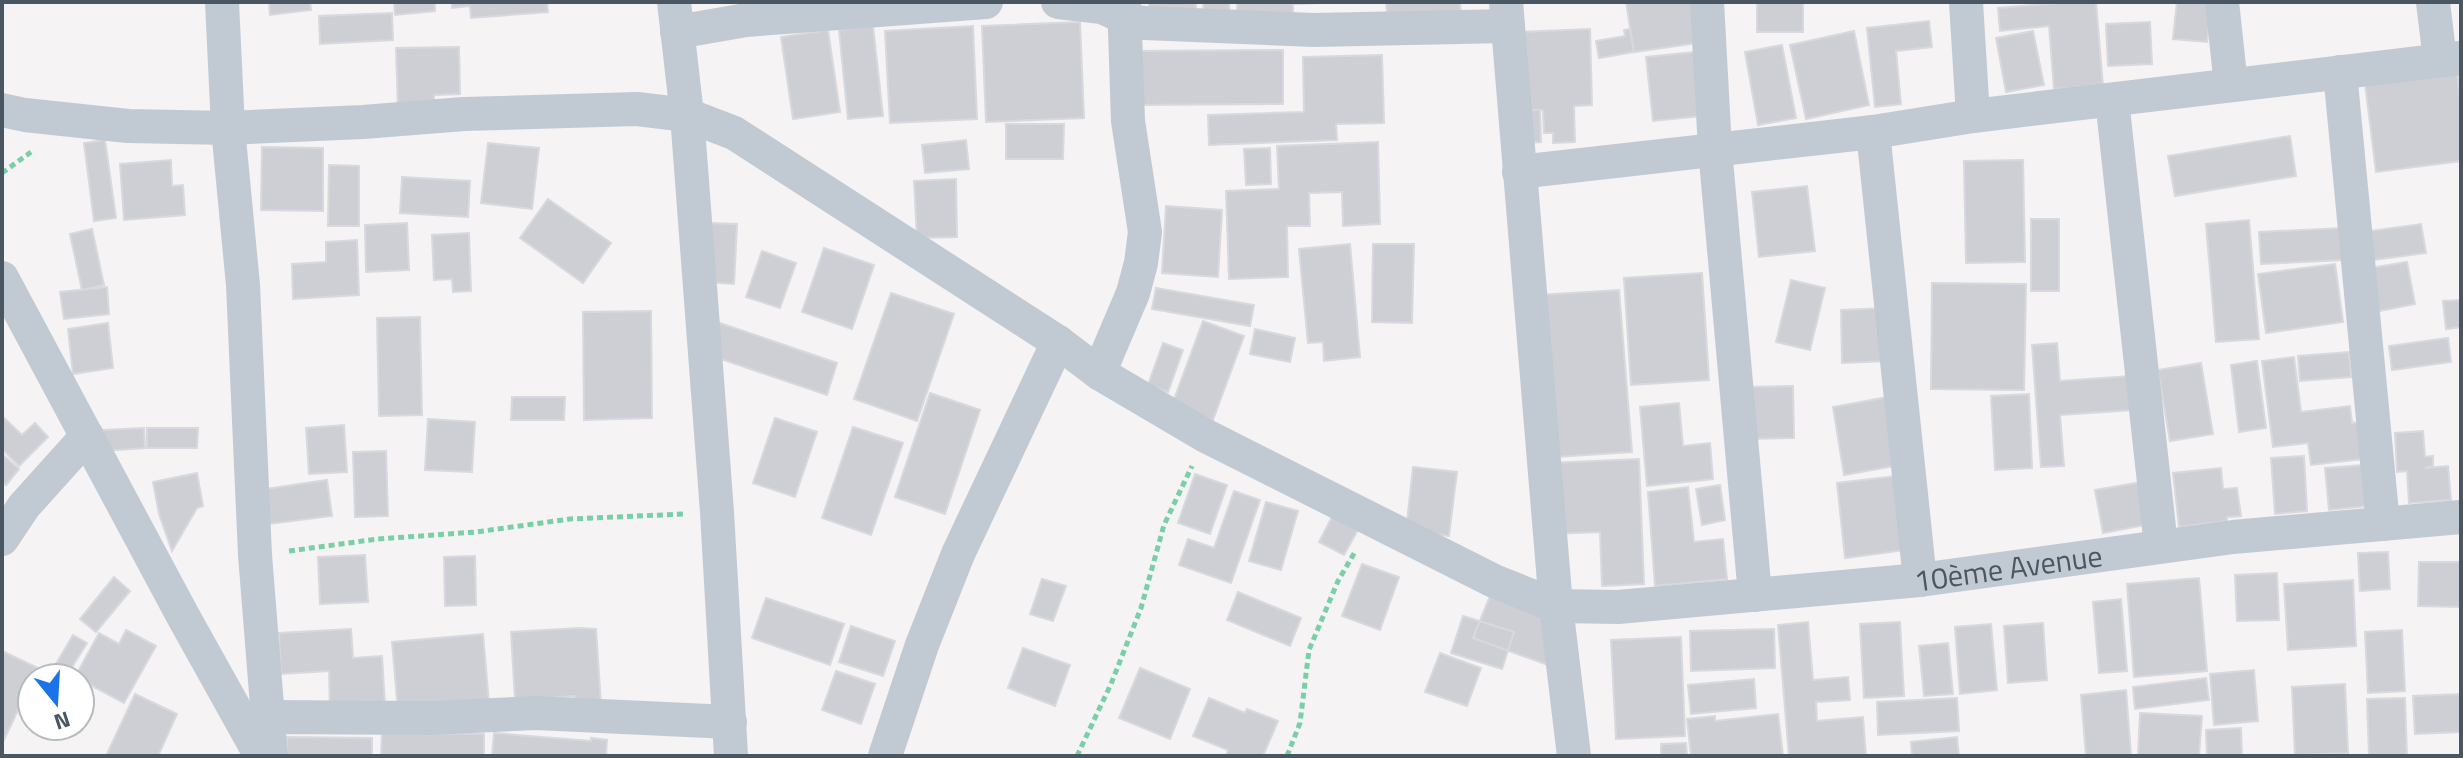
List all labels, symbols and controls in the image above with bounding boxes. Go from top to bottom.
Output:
street label: 10ème Avenue [1911,532,2105,604]
north arrow [16,662,96,742]
text: N [50,702,75,740]

